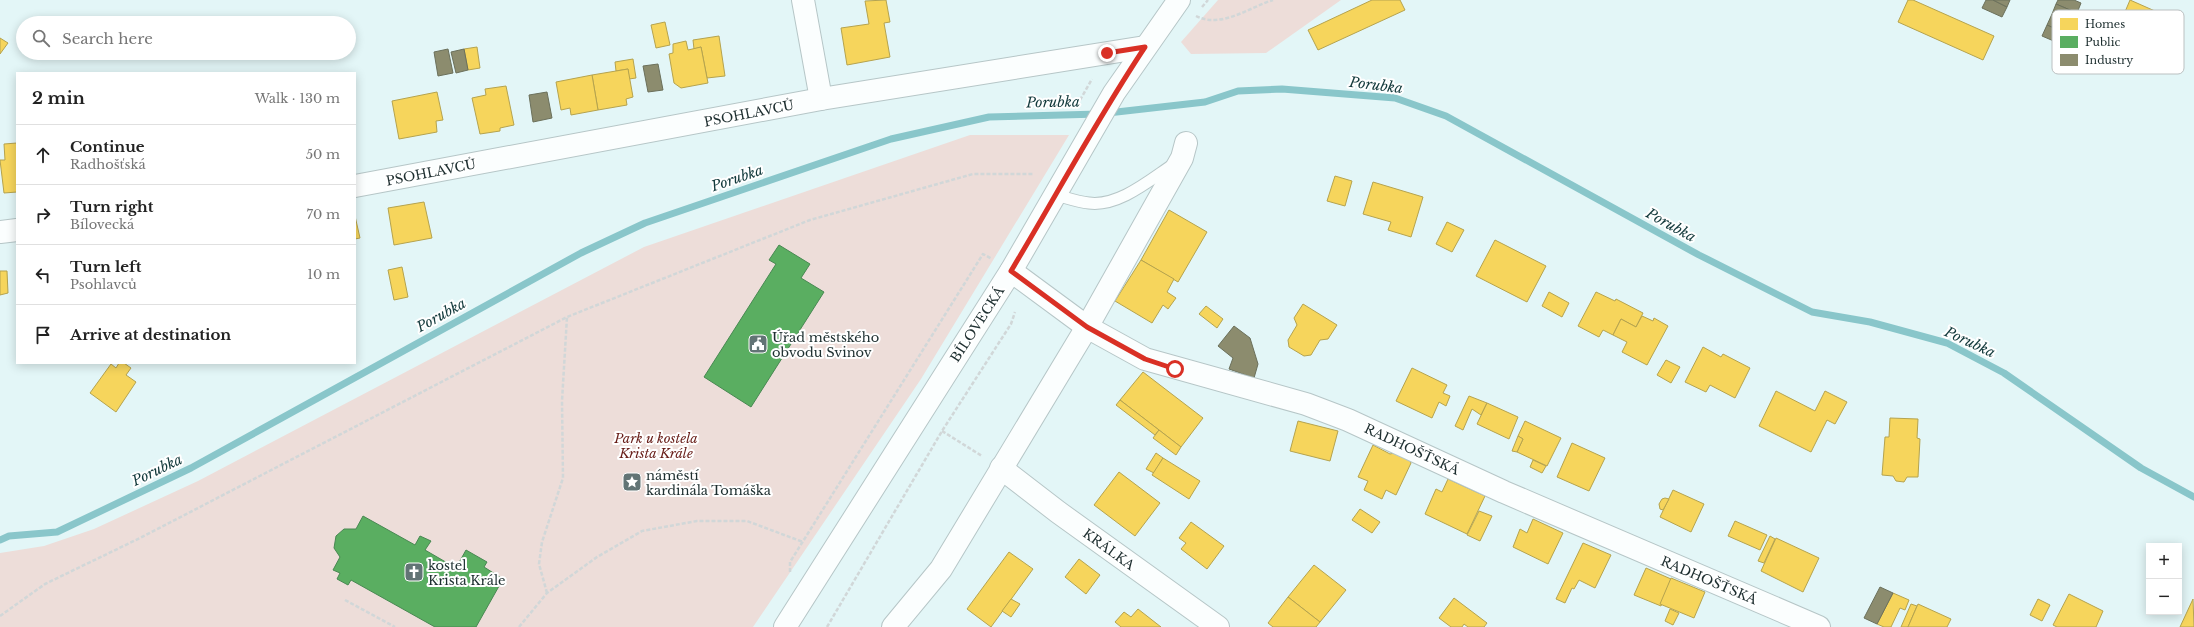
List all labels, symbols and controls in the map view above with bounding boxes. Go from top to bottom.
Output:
legend [2052,10,2184,74]
search box [16,16,356,60]
text: Homes [2085,17,2125,31]
icon: search [30,27,52,49]
text: Search here [62,29,153,48]
text: Public [2085,35,2120,49]
route end [1098,44,1116,62]
text: Industry [2085,53,2133,67]
water label: Porubka [1347,73,1404,97]
text: 2 min [32,88,85,109]
text: Walk · 130 m [255,90,340,107]
water label: Porubka [1025,93,1080,111]
street label: PSOHLAVCŮ [703,96,796,131]
text: Continue [70,137,145,156]
icon: ahead [32,144,54,166]
text: 50 m [306,146,340,163]
street label: PSOHLAVCŮ [385,155,478,190]
text: Radhošťská [70,156,146,173]
water label: Porubka [708,161,765,196]
text: Turn right [70,197,153,216]
icon: right [32,204,54,226]
water label: Porubka [1642,204,1699,246]
text: 70 m [307,206,340,223]
text: Bílovecká [70,216,134,233]
text: Turn left [70,257,141,276]
icon: left [32,264,54,286]
text: 10 m [307,266,340,283]
text: Psohlavců [70,276,137,293]
street label: BÍLOVECKÁ [947,282,1009,365]
water label: Porubka [412,294,469,336]
water label: Porubka [1941,322,1998,362]
icon: arrive [32,324,54,346]
text: Arrive at destination [70,325,231,344]
place label: Úřad městského obvodu Svinov [772,329,879,361]
public building icon: Úřad městského obvodu Svinov [747,333,769,355]
route start [1166,360,1184,378]
street label: RADHOŠŤSKÁ [1362,420,1463,479]
park label: Park u kostela Krista Krále [613,430,698,462]
water label: Porubka [128,450,185,490]
place label: náměstí kardinála Tomáška [646,467,772,499]
place icon: náměstí kardinála Tomáška [621,471,643,493]
street label: KRÁLKA [1079,525,1139,574]
map controls [2146,543,2182,615]
button: + [2146,543,2182,579]
street label: RADHOŠŤSKÁ [1658,553,1760,609]
place label: kostel Krista Krále [428,557,506,589]
church icon: kostel Krista Krále [403,561,425,583]
button: − [2146,579,2182,615]

